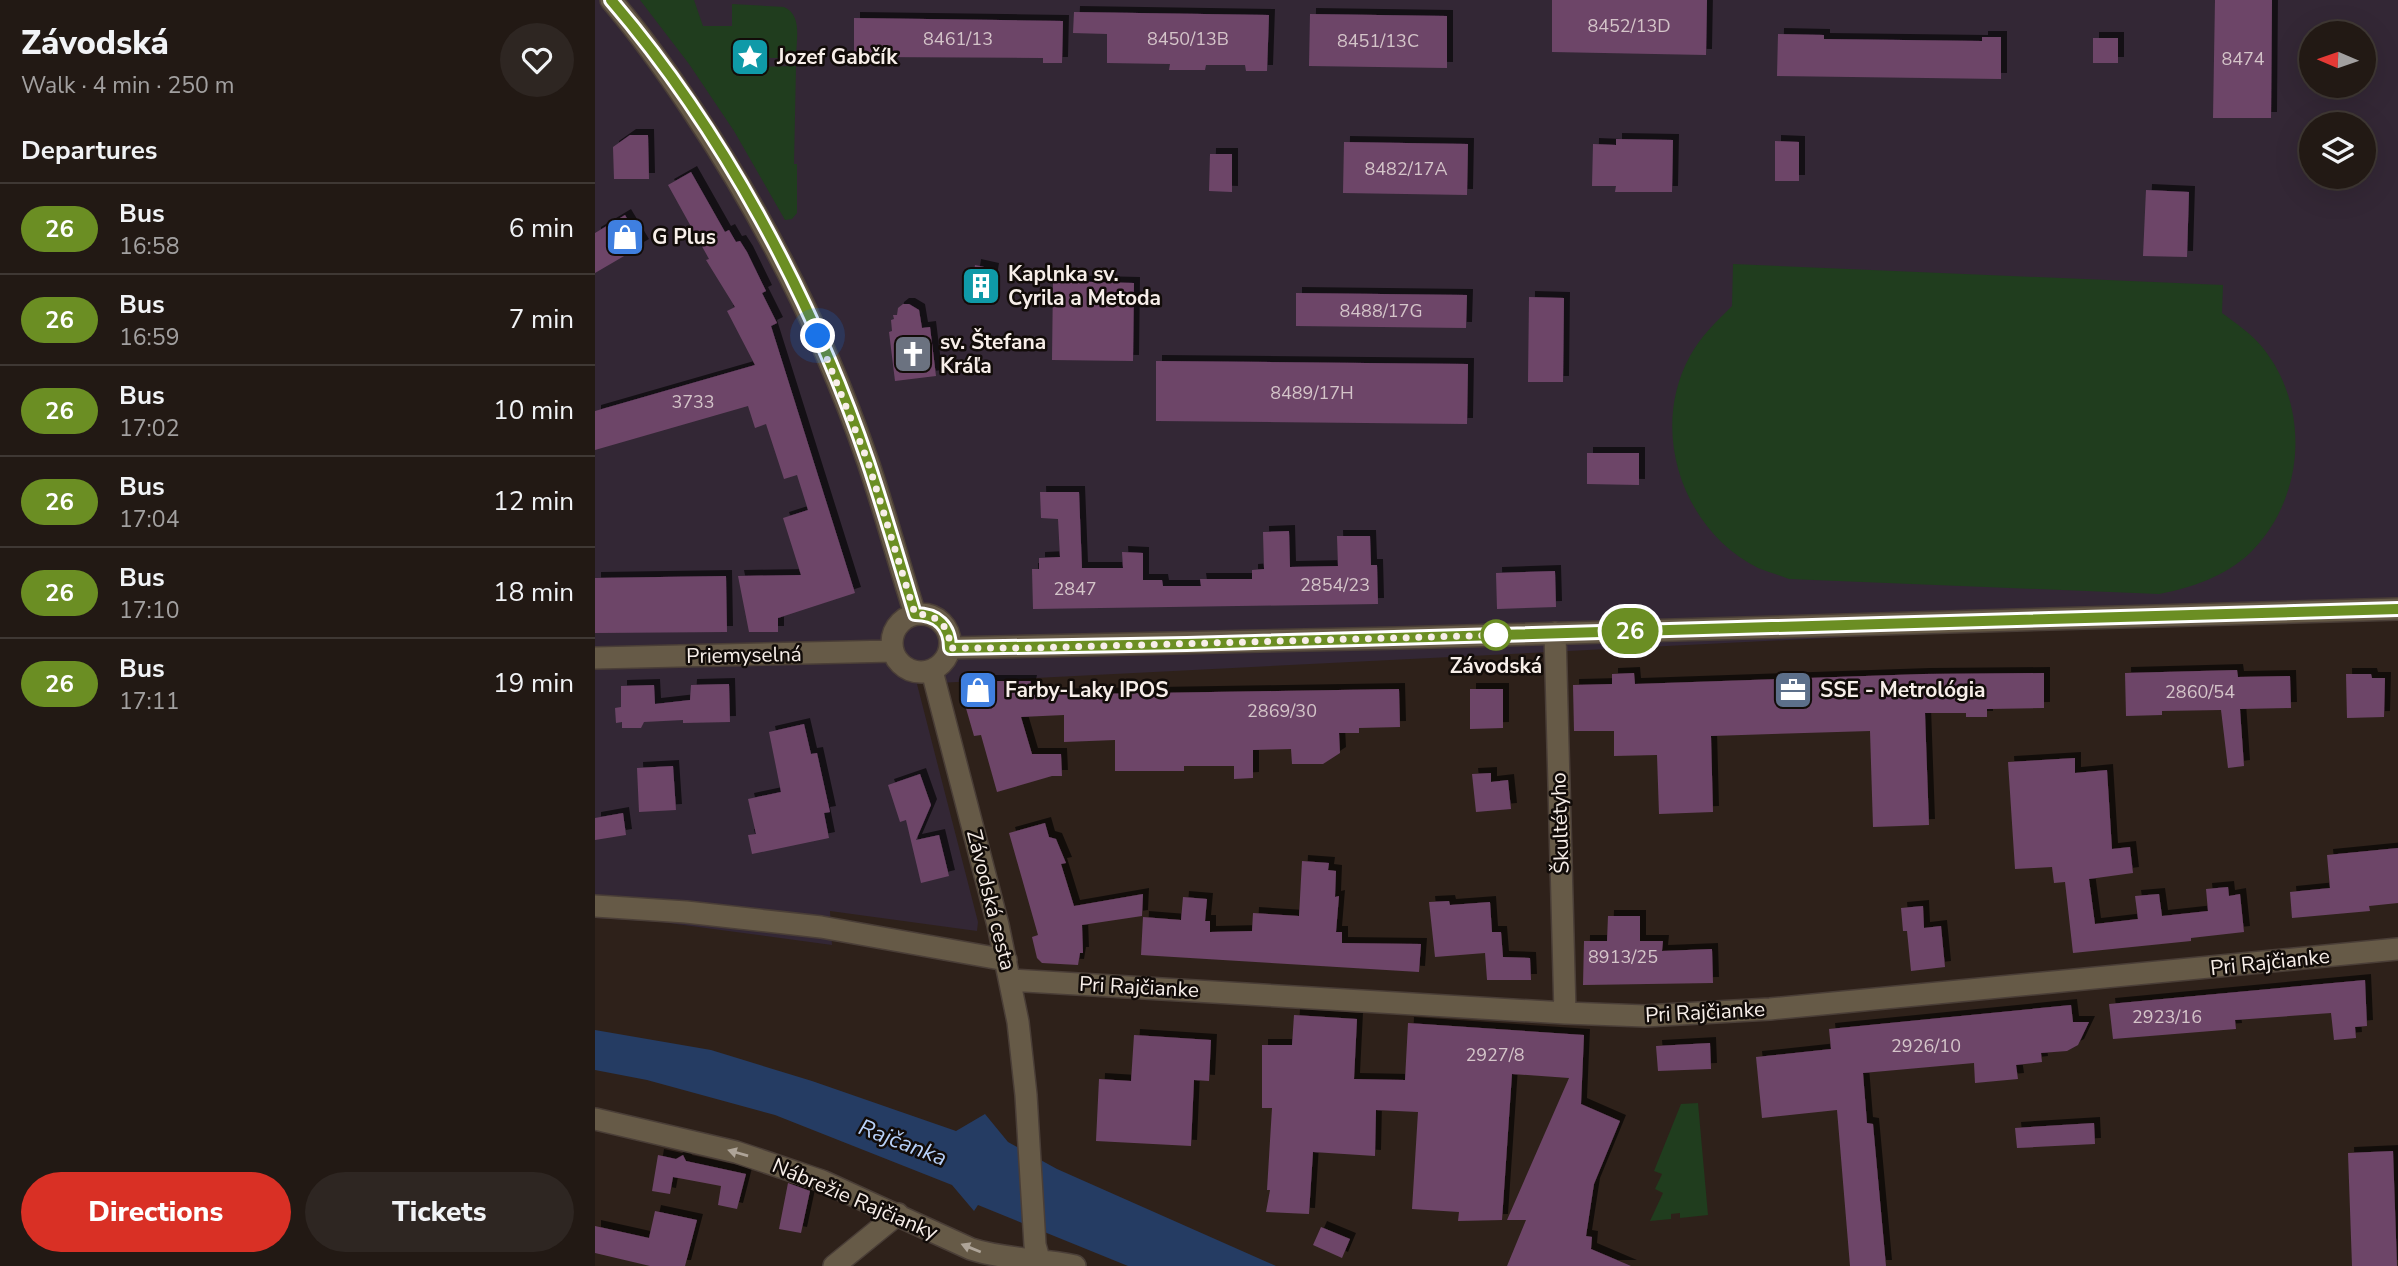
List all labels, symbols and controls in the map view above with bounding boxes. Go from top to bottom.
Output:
house number: 8452/13D [1587,14,1671,38]
text: Závodská [21,21,169,66]
north arrow [2299,21,2377,98]
map controls [2299,21,2376,189]
button: heart [500,23,574,97]
house number: 8461/13 [923,27,993,51]
house number: 8450/13B [1147,27,1229,51]
house number: 8451/13C [1337,29,1419,53]
place icon: Jozef Gabčík [729,36,771,78]
place label: Jozef Gabčík [776,43,898,71]
house number: 8474 [2221,47,2265,71]
text: Walk · 4 min · 250 m [21,70,234,101]
button: layers [2299,112,2376,189]
text: Departures [21,133,157,168]
house number: 8482/17A [1364,157,1448,181]
text: Bus [119,196,165,231]
text: 6 min [509,211,574,246]
text: 26 [45,213,74,245]
shop icon: G Plus [604,216,646,258]
place label: G Plus [652,223,716,251]
text: 16:58 [119,231,179,262]
place label: Kaplnka sv. Cyrila a Metoda [1008,260,1161,312]
building icon: Kaplnka sv. Cyrila a Metoda [960,265,1002,307]
text: Bus [119,287,165,322]
house number: 8488/17G [1340,299,1422,323]
text: 7 min [509,302,574,337]
text: 26 [45,304,74,336]
your location [800,318,835,353]
text: 16:59 [119,322,179,353]
place label: sv. Štefana Kráľa [940,328,1046,380]
church icon: sv. Štefana Kráľa [892,333,934,375]
text: Bus [119,378,165,413]
house number: 8489/17H [1270,381,1354,405]
house number: 3733 [671,390,715,414]
text: 10 min [493,393,574,428]
text: 26 [45,395,74,427]
text: 17:02 [119,413,179,444]
text: Bus [119,469,165,504]
text: 12 min [493,484,574,519]
text: 26 [45,486,74,518]
text: 17:04 [119,504,179,535]
text: Bus [119,560,165,595]
house number: 2854/23 [1300,573,1370,597]
text: 18 min [493,575,574,610]
text: 26 [45,577,74,609]
house number: 2847 [1053,577,1097,601]
text: 17:10 [119,595,179,626]
line badge: 26 [1599,608,1661,654]
text: 26 [1616,615,1644,647]
marker: Závodská [1481,620,1511,650]
street label: Priemyselná [686,640,802,670]
text: Bus [119,651,165,686]
place label: Závodská [1450,652,1542,680]
text: 19 min [493,666,574,701]
text: 26 [45,668,74,700]
shop icon: Farby-Laky IPOS [957,669,999,711]
office icon: SSE - Metrológia [1772,669,1814,711]
place label: Farby-Laky IPOS [1005,676,1168,704]
place label: SSE - Metrológia [1820,676,1986,704]
house number: 2860/54 [2165,680,2235,704]
text: 17:11 [119,686,179,717]
house number: 2869/30 [1247,699,1317,723]
street label: Škultétyho [1544,772,1576,874]
street label: Závodská cesta [960,827,1022,973]
street label: Pri Rajčianke [2209,942,2331,982]
house number: 8913/25 [1588,945,1658,969]
street label: Pri Rajčianke [1078,970,1200,1004]
street label: Pri Rajčianke [1644,995,1766,1029]
house number: 2923/16 [2132,1005,2202,1029]
house number: 2926/10 [1891,1034,1961,1058]
house number: 2927/8 [1465,1043,1525,1067]
water label: Rajčanka [854,1111,951,1173]
one-way arrow [727,1148,748,1158]
street label: Nábrežie Rajčianky [768,1151,942,1247]
button: Directions [21,1172,291,1252]
button: Tickets [305,1172,574,1252]
one-way arrow [961,1242,982,1253]

